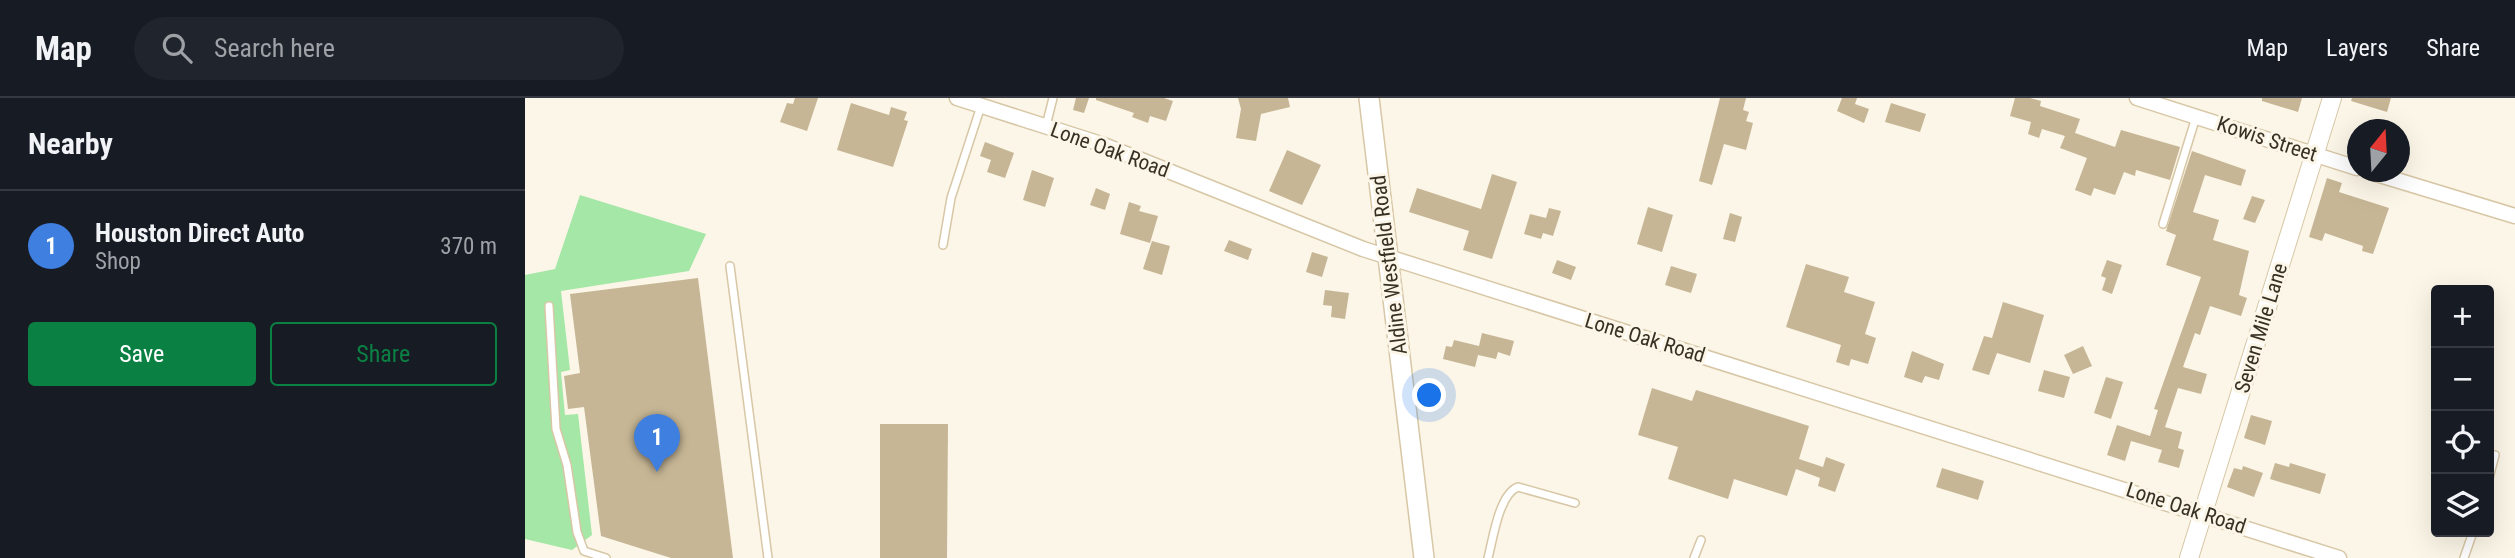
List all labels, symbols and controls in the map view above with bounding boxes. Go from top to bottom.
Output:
search box [134,17,624,80]
text: Map [35,29,92,68]
icon: search [158,29,196,67]
text: Search here [214,33,335,63]
text: Map [2247,34,2288,62]
text: Layers [2326,34,2388,62]
text: Share [2426,34,2480,62]
street label: Kowis Street [2214,112,2320,166]
street label: Lone Oak Road [1047,117,1173,183]
north arrow [2347,119,2410,182]
text: Nearby [28,126,113,161]
street label: Aldine Westfield Road [1366,174,1412,356]
text: Houston Direct Auto [95,218,304,248]
text: 1 [45,233,57,260]
text: 370 m [440,233,497,260]
text: Shop [95,248,141,275]
street label: Seven Mile Lane [2230,260,2292,396]
map controls [2431,285,2494,537]
button: + [2431,285,2494,348]
street label: Lone Oak Road [1582,308,1708,368]
button: Save [28,322,256,386]
button: Share [270,322,497,386]
button: − [2431,348,2494,411]
your location [1412,378,1446,412]
button: locate [2431,411,2494,474]
pin: 1 [634,414,680,472]
button: layers [2431,474,2494,537]
street label: Lone Oak Road [2123,477,2249,539]

